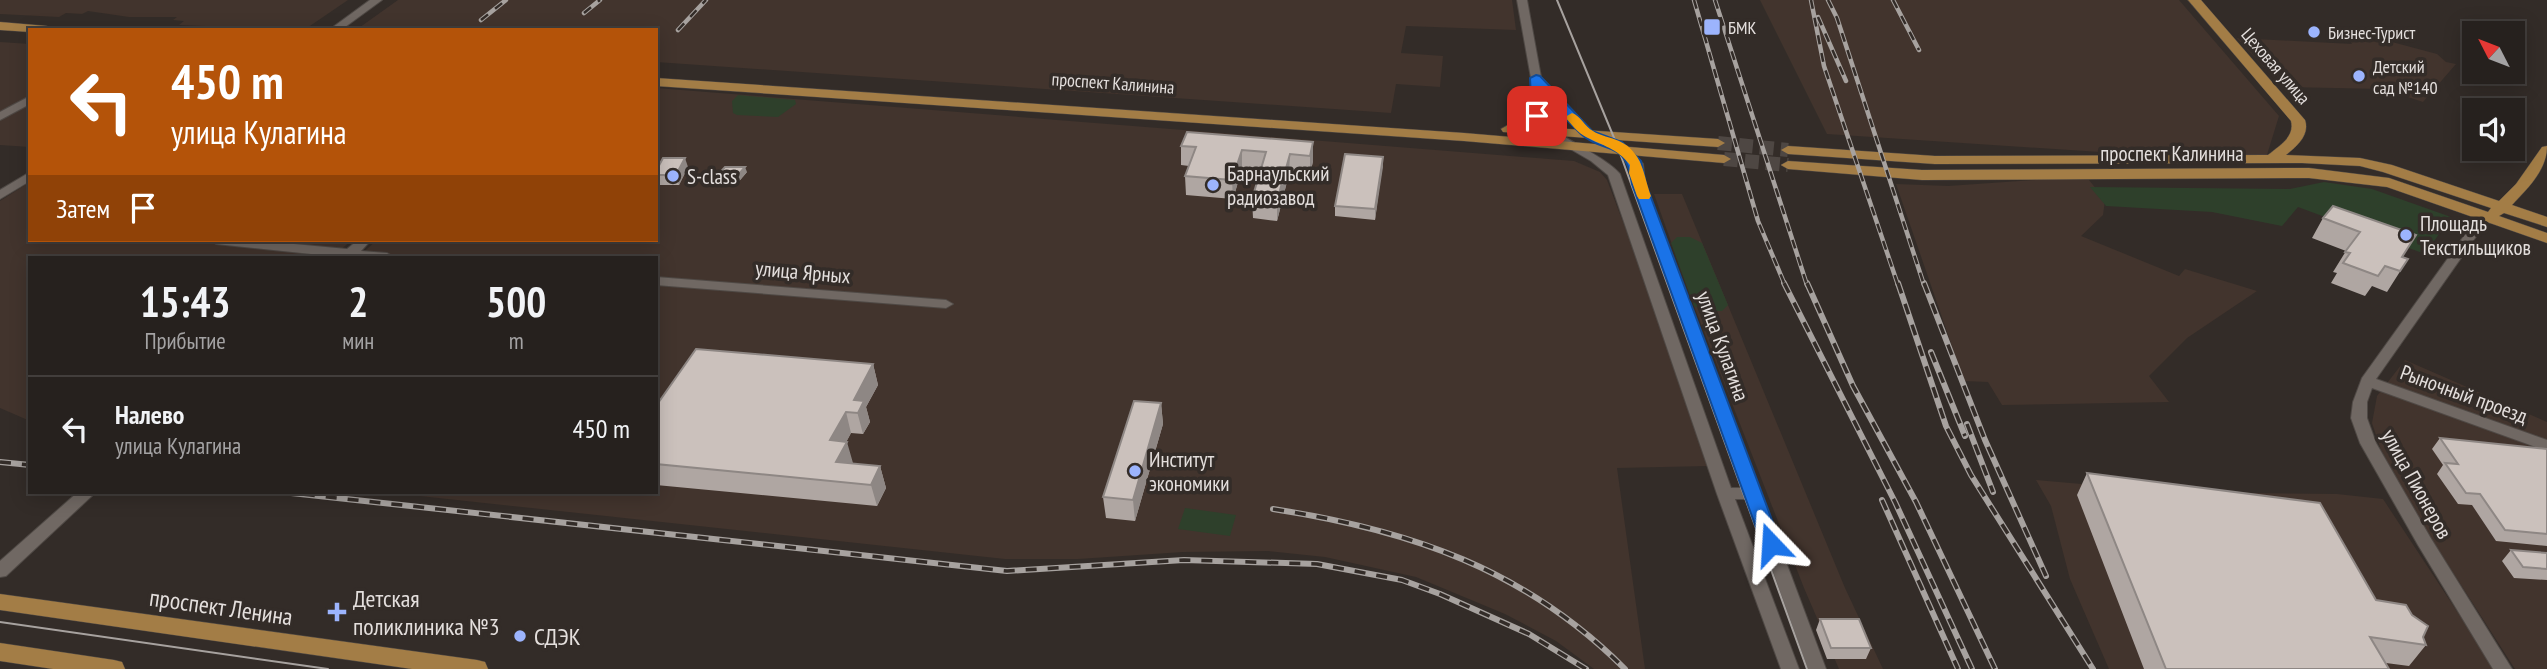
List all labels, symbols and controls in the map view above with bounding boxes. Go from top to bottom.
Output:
place label: БМК [1728,16,1756,39]
marker: БМК [1702,17,1722,37]
place label: Бизнес-Турист [2328,21,2415,44]
north arrow [2462,21,2525,84]
map controls [2462,21,2525,161]
street label: Цеховая улица [2237,23,2315,109]
marker: Бизнес-Турист [2306,24,2322,40]
text: 450 m [171,49,284,113]
place label: Детский сад №140 [2373,55,2437,99]
icon: left [56,56,147,147]
street label: проспект Калинина [1051,67,1175,99]
marker: Детский сад №140 [2351,68,2367,84]
pin [1507,86,1567,146]
icon: arrive [1518,97,1556,135]
button: sound [2462,98,2525,161]
text: улица Кулагина [171,111,347,153]
street label: проспект Калинина [2100,140,2244,167]
place label: Барнаульский радиозавод [1227,160,1329,211]
place label: S-class [687,163,737,190]
marker: S-class [665,168,681,184]
marker: Барнаульский радиозавод [1205,177,1221,193]
icon: arrive [124,189,162,227]
text: Затем [56,192,110,225]
place label: Площадь Текстильщиков [2420,210,2531,261]
marker: Площадь Текстильщиков [2398,227,2414,243]
street label: улица Ярных [754,254,852,290]
text: 15:43 [140,274,231,329]
text: 2 [348,274,368,329]
text: 500 [486,274,546,329]
street label: улица Кулагина [1691,287,1755,405]
text: Прибытие [144,326,226,355]
text: мин [342,326,374,355]
text: m [509,326,524,355]
street label: Рыночный проезд [2397,359,2531,429]
text: Налево [115,398,184,431]
icon: left [56,410,94,448]
text: 450 m [572,412,630,445]
street label: улица Пионеров [2376,424,2458,544]
text: улица Кулагина [115,431,241,460]
place label: Институт экономики [1149,446,1230,497]
marker: Институт экономики [1127,463,1143,479]
position arrow [1734,507,1808,581]
street label: проспект Ленина [147,582,295,632]
place label: Детская поликлиника №3 [353,583,500,642]
marker: Детская поликлиника №3 [327,602,347,622]
place label: СДЭК [534,621,581,652]
marker: СДЭК [512,628,528,644]

